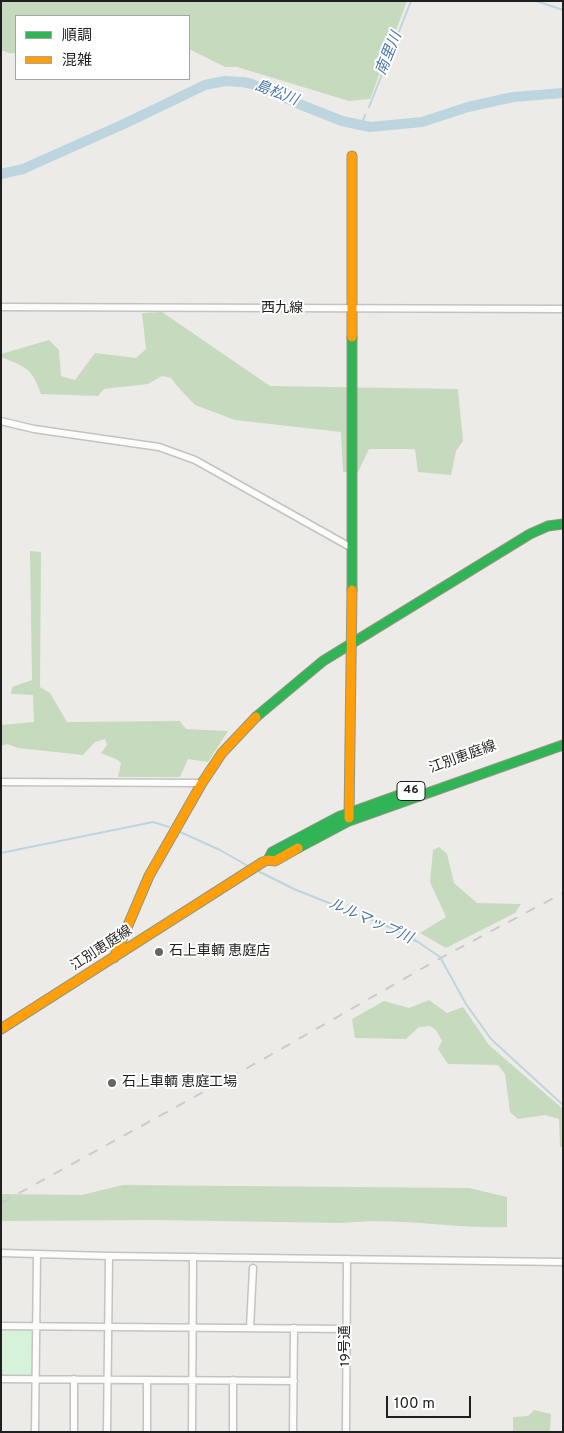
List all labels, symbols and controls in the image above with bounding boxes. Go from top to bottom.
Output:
legend [15,15,190,80]
text: 順調 [62,27,92,46]
water label: 南里川 [373,30,407,78]
text: 混雑 [62,52,92,71]
water label: 島松川 [252,78,300,110]
street label: 西九線 [261,301,303,317]
street label: 江別恵庭線 [427,738,499,778]
road number: 46 [397,781,425,800]
water label: ルルマップ川 [325,895,415,949]
street label: 江別恵庭線 [68,923,136,975]
place label: 石上車輌 恵庭店 [169,944,270,960]
marker: 石上車輌 恵庭店 [153,946,165,958]
place label: 石上車輌 恵庭工場 [122,1075,237,1091]
marker: 石上車輌 恵庭工場 [106,1077,118,1089]
street label: 19号通 [338,1325,354,1367]
scale bar [389,1386,474,1418]
text: 100 m [394,1395,435,1414]

